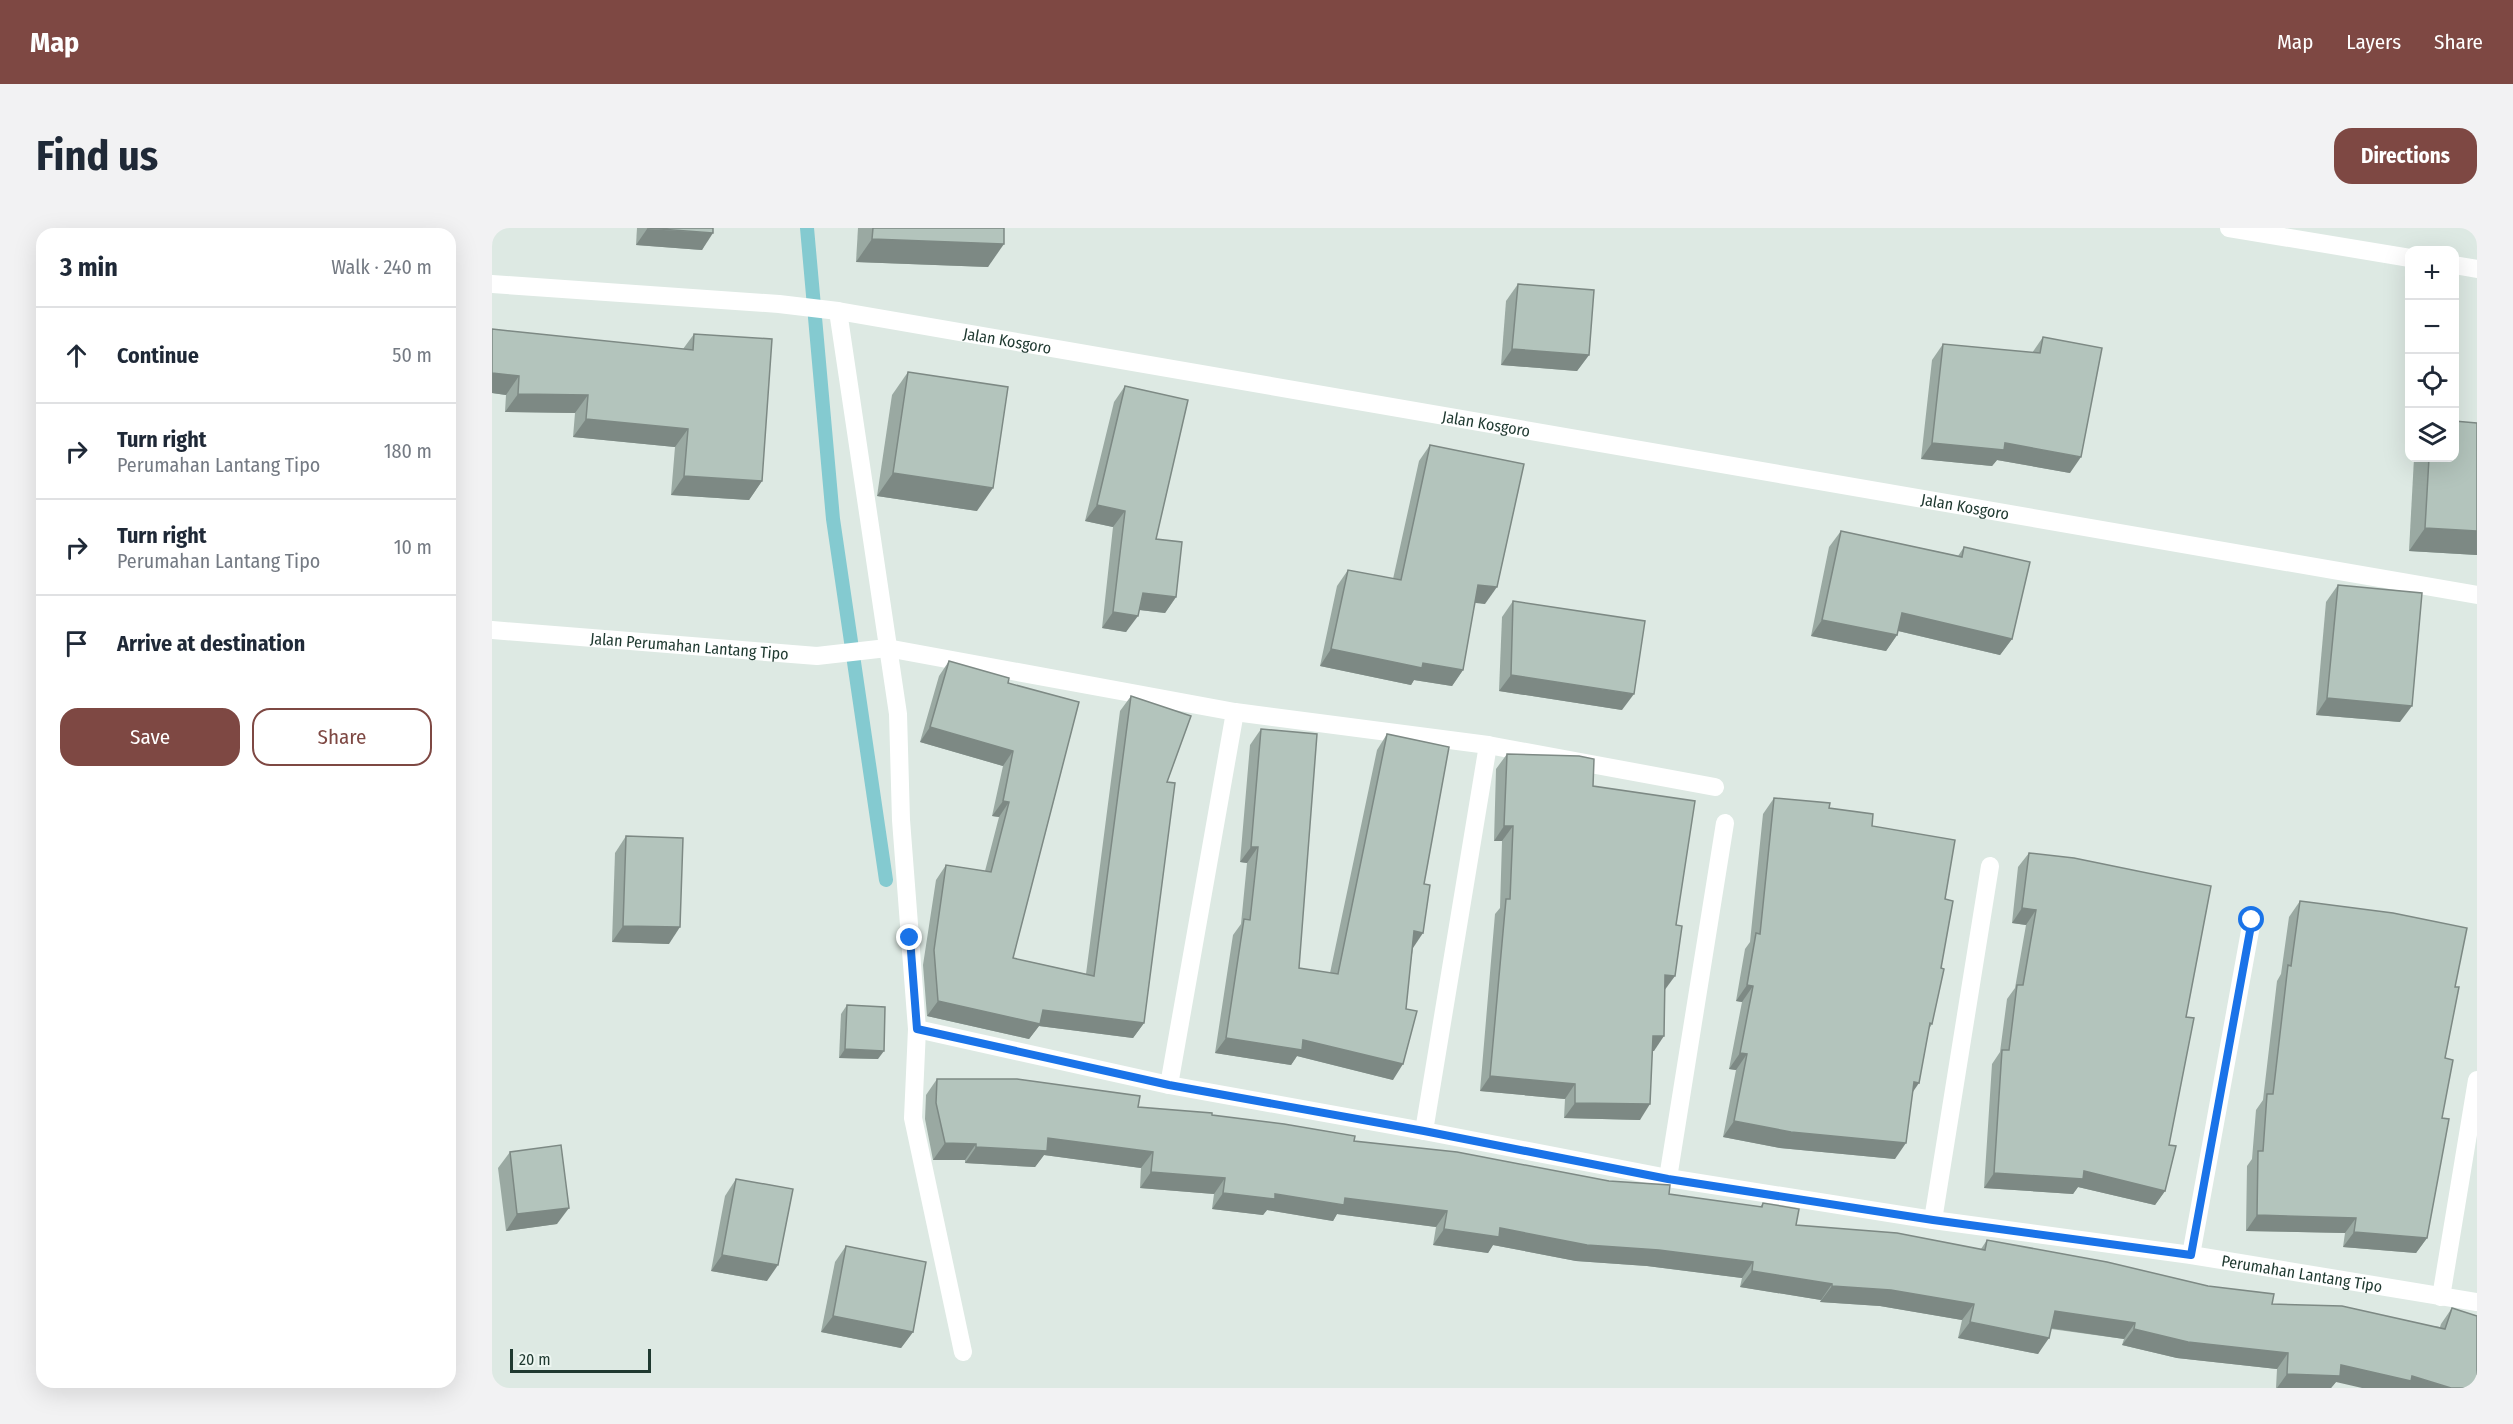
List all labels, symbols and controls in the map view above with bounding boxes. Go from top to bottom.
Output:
text: Map [30,26,79,59]
text: Map [2277,29,2313,55]
text: Layers [2346,29,2401,55]
text: Share [2434,29,2483,55]
button: Directions [2334,128,2477,184]
text: Find us [36,131,158,181]
map controls [2405,246,2459,462]
button: + [2405,246,2459,300]
text: 3 min [60,252,118,283]
text: Walk · 240 m [331,255,432,279]
button: − [2405,300,2459,354]
street label: Jalan Kosgoro [962,323,1053,357]
icon: ahead [60,339,93,372]
text: Continue [117,342,199,369]
text: 50 m [392,343,432,367]
button: locate [2405,354,2459,408]
street label: Jalan Kosgoro [1441,406,1532,440]
button: layers [2405,408,2459,462]
text: Turn right [117,426,206,453]
icon: right [60,435,93,468]
text: 180 m [384,439,432,463]
text: Perumahan Lantang Tipo [117,453,320,477]
street label: Jalan Kosgoro [1920,489,2011,523]
text: Turn right [117,522,206,549]
icon: right [60,531,93,564]
text: 10 m [394,535,432,559]
text: Perumahan Lantang Tipo [117,549,320,573]
icon: arrive [60,627,93,660]
street label: Jalan Perumahan Lantang Tipo [589,628,789,663]
text: Arrive at destination [117,630,305,657]
button: Save [60,708,240,766]
button: Share [252,708,432,766]
route start [2238,906,2264,932]
route end [896,924,922,950]
street label: Perumahan Lantang Tipo [2220,1251,2384,1296]
scale bar [510,1346,651,1374]
text: 20 m [519,1350,550,1369]

